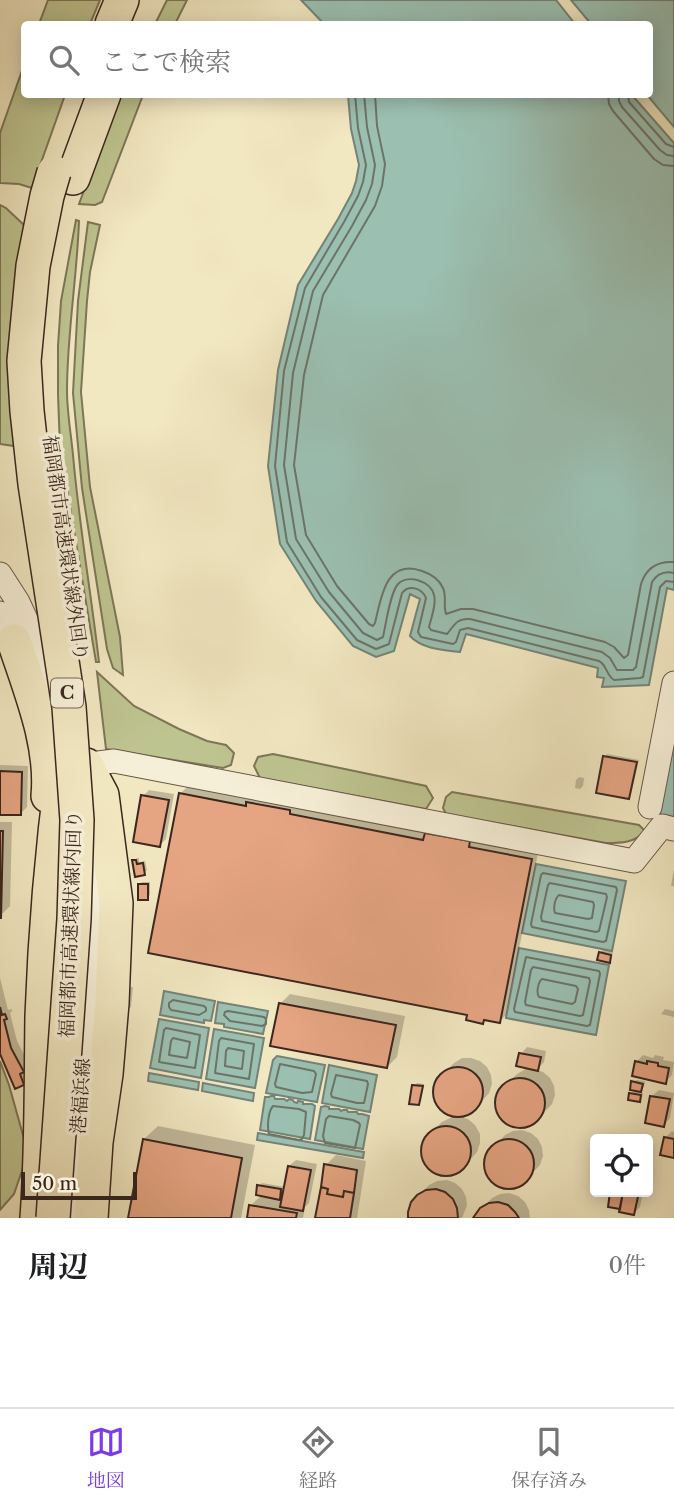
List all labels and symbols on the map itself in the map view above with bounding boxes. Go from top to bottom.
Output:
street label: 福岡都市高速環状線外回り [38,434,93,663]
road number: C [51,678,83,708]
street label: 福岡都市高速環状線内回り [55,810,86,1038]
street label: 港福浜線 [66,1057,95,1135]
scale bar [21,1169,136,1201]

